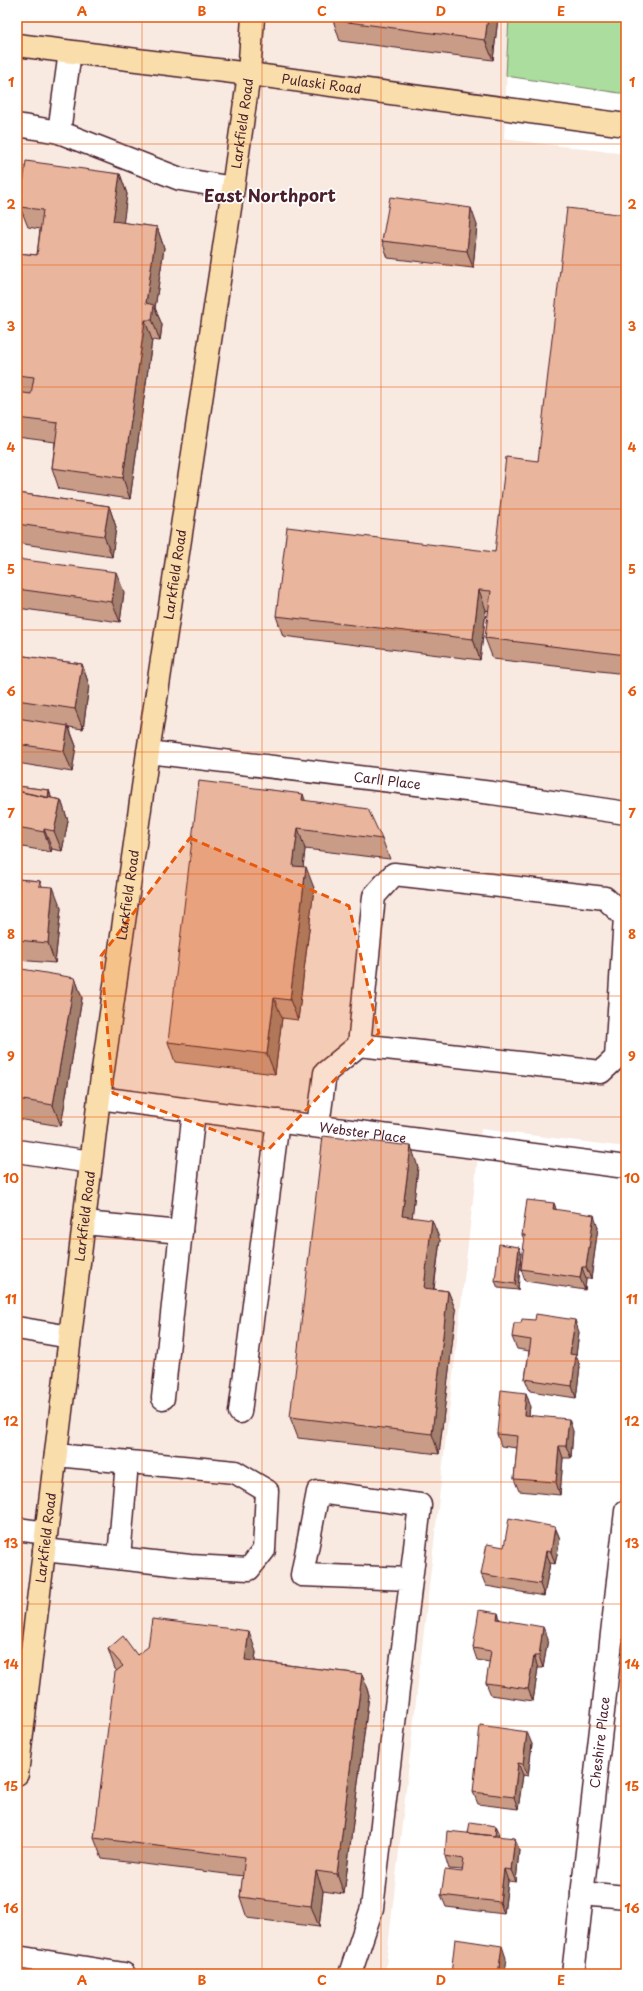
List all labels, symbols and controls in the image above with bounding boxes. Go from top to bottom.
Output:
text: A [77,1,87,20]
text: B [198,1,207,20]
text: C [317,1,327,20]
text: D [436,1,446,20]
text: E [557,1,565,20]
street label: Pulaski Road [281,69,363,98]
text: 1 [8,72,14,91]
text: 1 [629,72,635,91]
street label: Larkfield Road [226,77,257,170]
district label: East Northport [204,182,336,208]
text: 2 [6,194,16,213]
text: 2 [627,194,637,213]
text: 3 [7,316,16,335]
text: 3 [628,316,637,335]
text: 4 [7,437,16,456]
text: 4 [628,437,637,456]
street label: Larkfield Road [158,528,190,621]
text: 5 [7,559,15,578]
text: 5 [628,559,636,578]
text: 6 [6,681,16,700]
text: 6 [627,681,637,700]
street label: Carll Place [353,767,422,793]
text: 7 [7,803,15,822]
text: 7 [628,803,636,822]
street label: Larkfield Road [111,848,143,941]
text: 8 [7,924,15,943]
text: 8 [628,924,636,943]
text: 9 [7,1046,15,1065]
text: 9 [628,1046,636,1065]
street label: Webster Place [318,1117,408,1147]
text: 10 [3,1168,19,1187]
text: 10 [624,1168,640,1187]
street label: Larkfield Road [69,1170,99,1262]
text: 11 [5,1289,17,1308]
text: 11 [626,1289,638,1308]
text: 12 [3,1411,19,1430]
text: 12 [624,1411,640,1430]
street label: Larkfield Road [30,1491,60,1584]
text: 13 [4,1533,19,1552]
text: 13 [625,1533,640,1552]
text: 14 [3,1654,19,1673]
text: 14 [624,1654,640,1673]
street label: Cheshire Place [584,1696,614,1789]
text: 15 [4,1776,18,1795]
text: 15 [625,1776,639,1795]
text: 16 [3,1898,19,1917]
text: 16 [624,1898,640,1917]
text: A [77,1970,87,1989]
text: B [198,1970,207,1989]
text: C [317,1970,327,1989]
text: D [436,1970,446,1989]
text: E [557,1970,565,1989]

